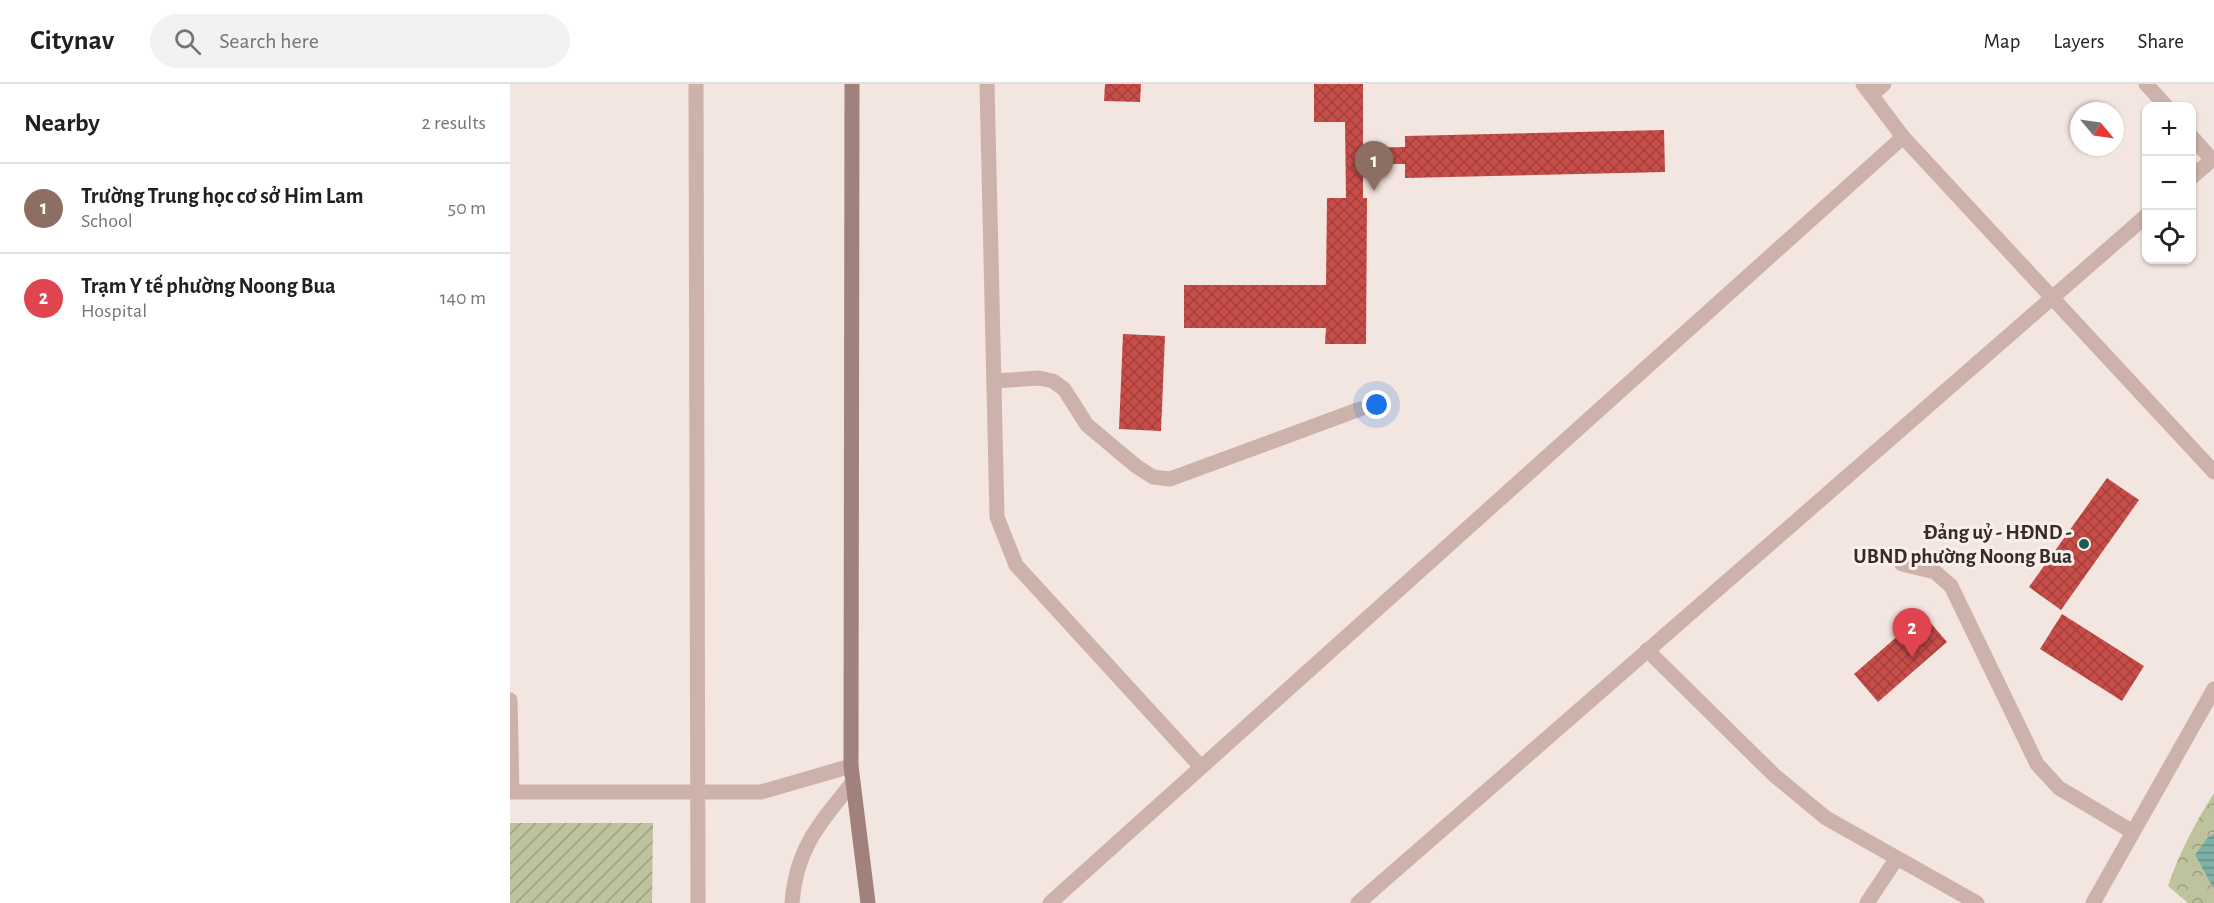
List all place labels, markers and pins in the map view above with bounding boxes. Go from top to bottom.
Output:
pin: 1 [1354,141,1394,191]
place label: Đảng uỷ - HĐND - UBND phường Noong Bua [1853,522,2072,567]
marker: Đảng uỷ - HĐND - UBND phường Noong Bua [2077,537,2091,551]
pin: 2 [1892,608,1932,658]

